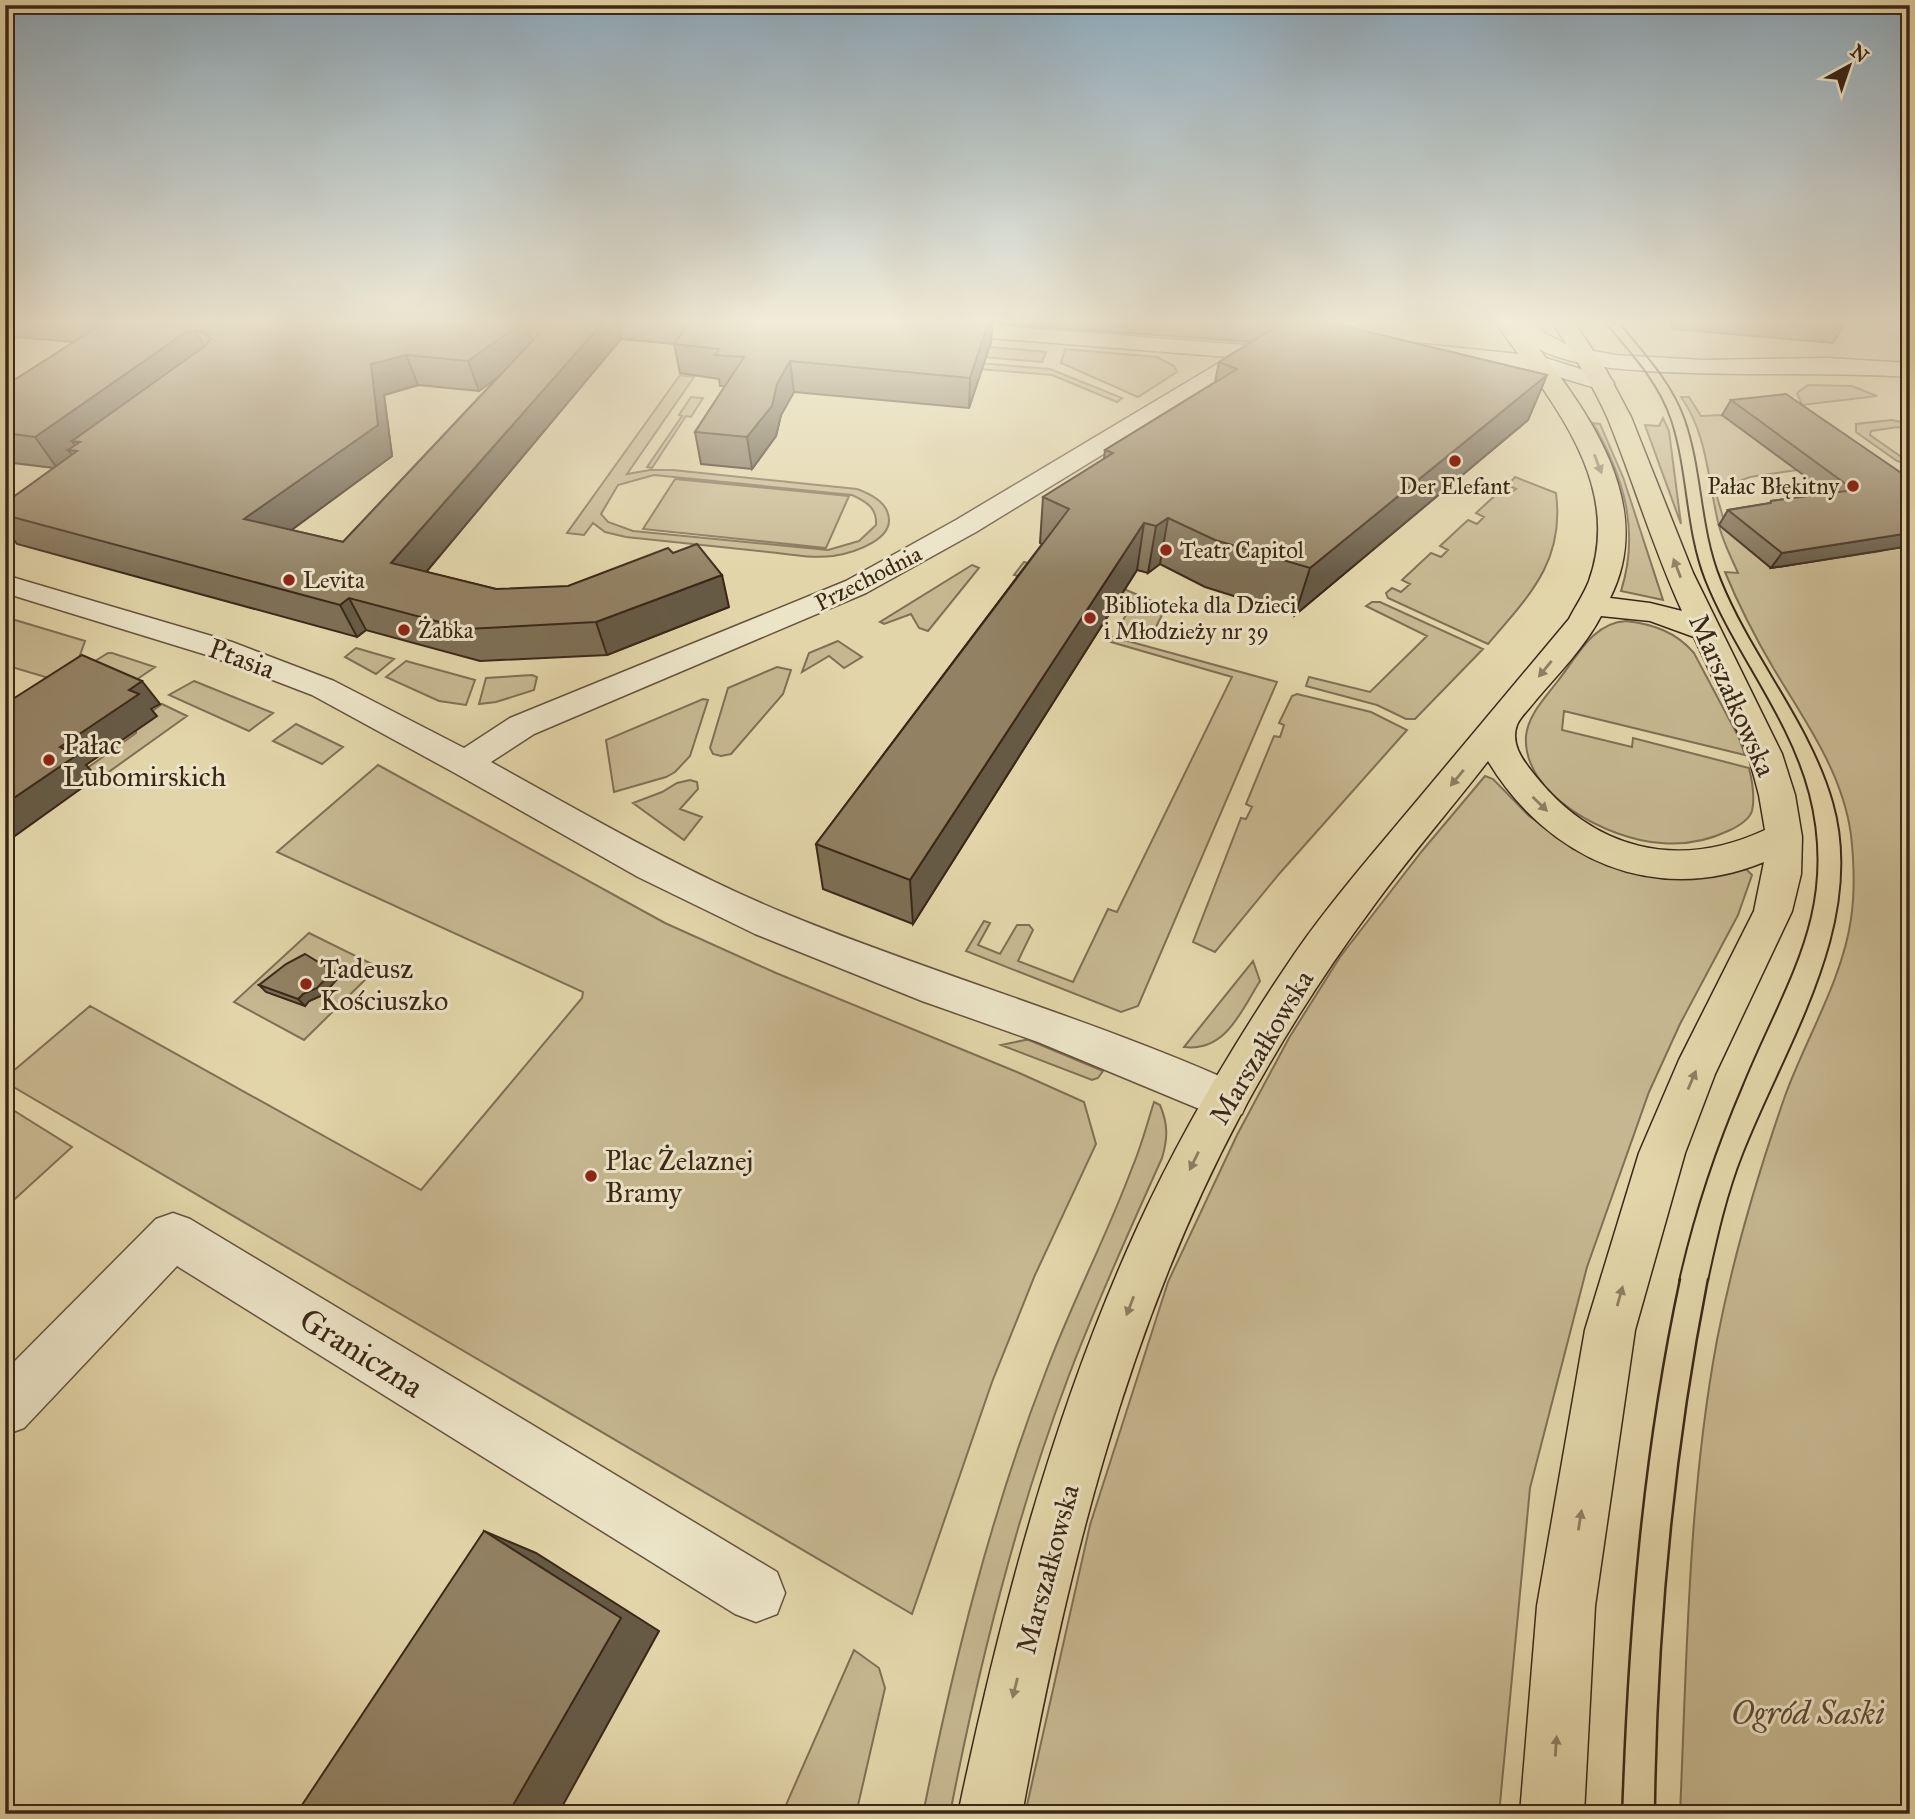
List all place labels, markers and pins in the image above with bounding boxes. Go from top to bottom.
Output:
marker: Der Elefant [1447,453,1463,469]
place label: Der Elefant [1399,472,1511,500]
place label: Pałac Błękitny [1707,472,1840,500]
marker: Pałac Błękitny [1845,478,1861,494]
place label: Teatr Capitol [1180,536,1305,564]
marker: Teatr Capitol [1158,542,1174,558]
place label: Levita [303,566,365,594]
marker: Levita [281,572,297,588]
place label: Biblioteka dla Dzieci i Młodzieży nr 39 [1104,591,1297,645]
marker: Biblioteka dla Dzieci i Młodzieży nr 39 [1082,610,1098,626]
place label: Żabka [418,616,474,644]
marker: Żabka [396,622,412,638]
place label: Pałac Lubomirskich [63,727,227,794]
marker: Pałac Lubomirskich [41,752,57,768]
place label: Tadeusz Kościuszko [320,951,448,1018]
marker: Tadeusz Kościuszko [298,976,314,992]
place label: Plac Żelaznej Bramy [605,1143,753,1210]
marker: Plac Żelaznej Bramy [583,1168,599,1184]

